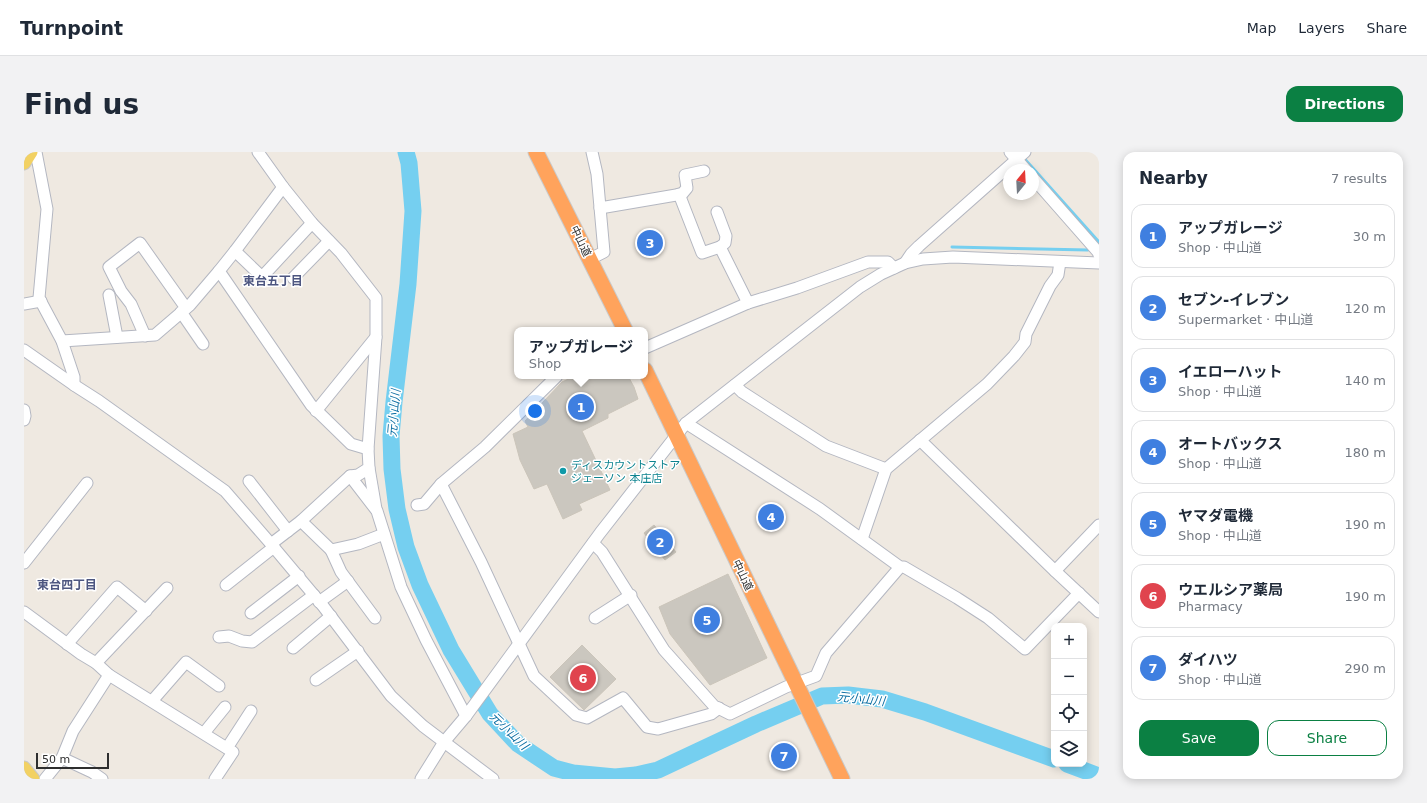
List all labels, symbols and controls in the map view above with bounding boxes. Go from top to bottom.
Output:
text: Turnpoint [20,17,123,39]
text: Map [1247,20,1276,36]
text: Layers [1298,20,1345,36]
text: Share [1367,20,1407,36]
button: Directions [1286,86,1403,122]
text: Find us [24,88,139,121]
north arrow [1003,164,1039,200]
text: Nearby [1139,168,1208,188]
text: 7 results [1331,171,1387,186]
text: アップガレージ [1178,219,1283,237]
street label: 中山道 [567,224,594,259]
pin: 3 [637,228,663,258]
text: 1 [1148,229,1158,244]
text: 30 m [1353,229,1386,244]
text: Shop · 中山道 [1178,240,1262,255]
district label: 東台五丁目 [243,274,303,288]
text: セブン-イレブン [1178,291,1289,309]
text: 2 [1148,301,1158,316]
text: 120 m [1344,301,1386,316]
text: Supermarket · 中山道 [1178,312,1313,327]
popup [514,327,648,379]
text: アップガレージ [529,338,633,356]
text: Shop [529,356,561,371]
text: イエローハット [1178,363,1283,381]
text: 3 [1148,373,1158,388]
text: 140 m [1344,373,1386,388]
text: Shop · 中山道 [1178,384,1262,399]
water label: 元小山川 [385,386,403,438]
pin: 1 [568,392,594,422]
your location [525,401,545,421]
text: オートバックス [1178,435,1283,453]
text: 4 [1148,445,1158,460]
text: 180 m [1344,445,1386,460]
text: Shop · 中山道 [1178,456,1262,471]
place label: ディスカウントストア ジェーソン 本庄店 [571,459,680,485]
marker: ディスカウントストア ジェーソン 本庄店 [558,466,568,476]
pin: 4 [758,502,784,532]
text: ヤマダ電機 [1178,507,1253,525]
text: 5 [1148,517,1158,532]
text: 190 m [1344,517,1386,532]
pin: 2 [647,527,673,557]
text: Shop · 中山道 [1178,528,1262,543]
street label: 中山道 [729,558,756,593]
district label: 東台四丁目 [37,578,97,592]
text: ウエルシア薬局 [1178,581,1283,599]
text: 6 [1148,589,1158,604]
text: 190 m [1344,589,1386,604]
text: Pharmacy [1178,599,1243,614]
pin: 5 [694,605,720,635]
map controls [1051,623,1087,767]
button: + [1051,623,1087,659]
text: ダイハツ [1178,651,1238,669]
button: − [1051,659,1087,695]
text: 7 [1148,661,1158,676]
text: 290 m [1344,661,1386,676]
pin: 6 [570,663,596,693]
text: Shop · 中山道 [1178,672,1262,687]
water label: 元小山川 [836,690,888,709]
button: locate [1051,695,1087,731]
water label: 元小山川 [487,709,533,754]
button: Save [1139,720,1259,756]
button: Share [1267,720,1387,756]
button: layers [1051,731,1087,767]
pin: 7 [771,741,797,771]
scale bar [36,751,109,770]
text: 50 m [42,753,70,766]

